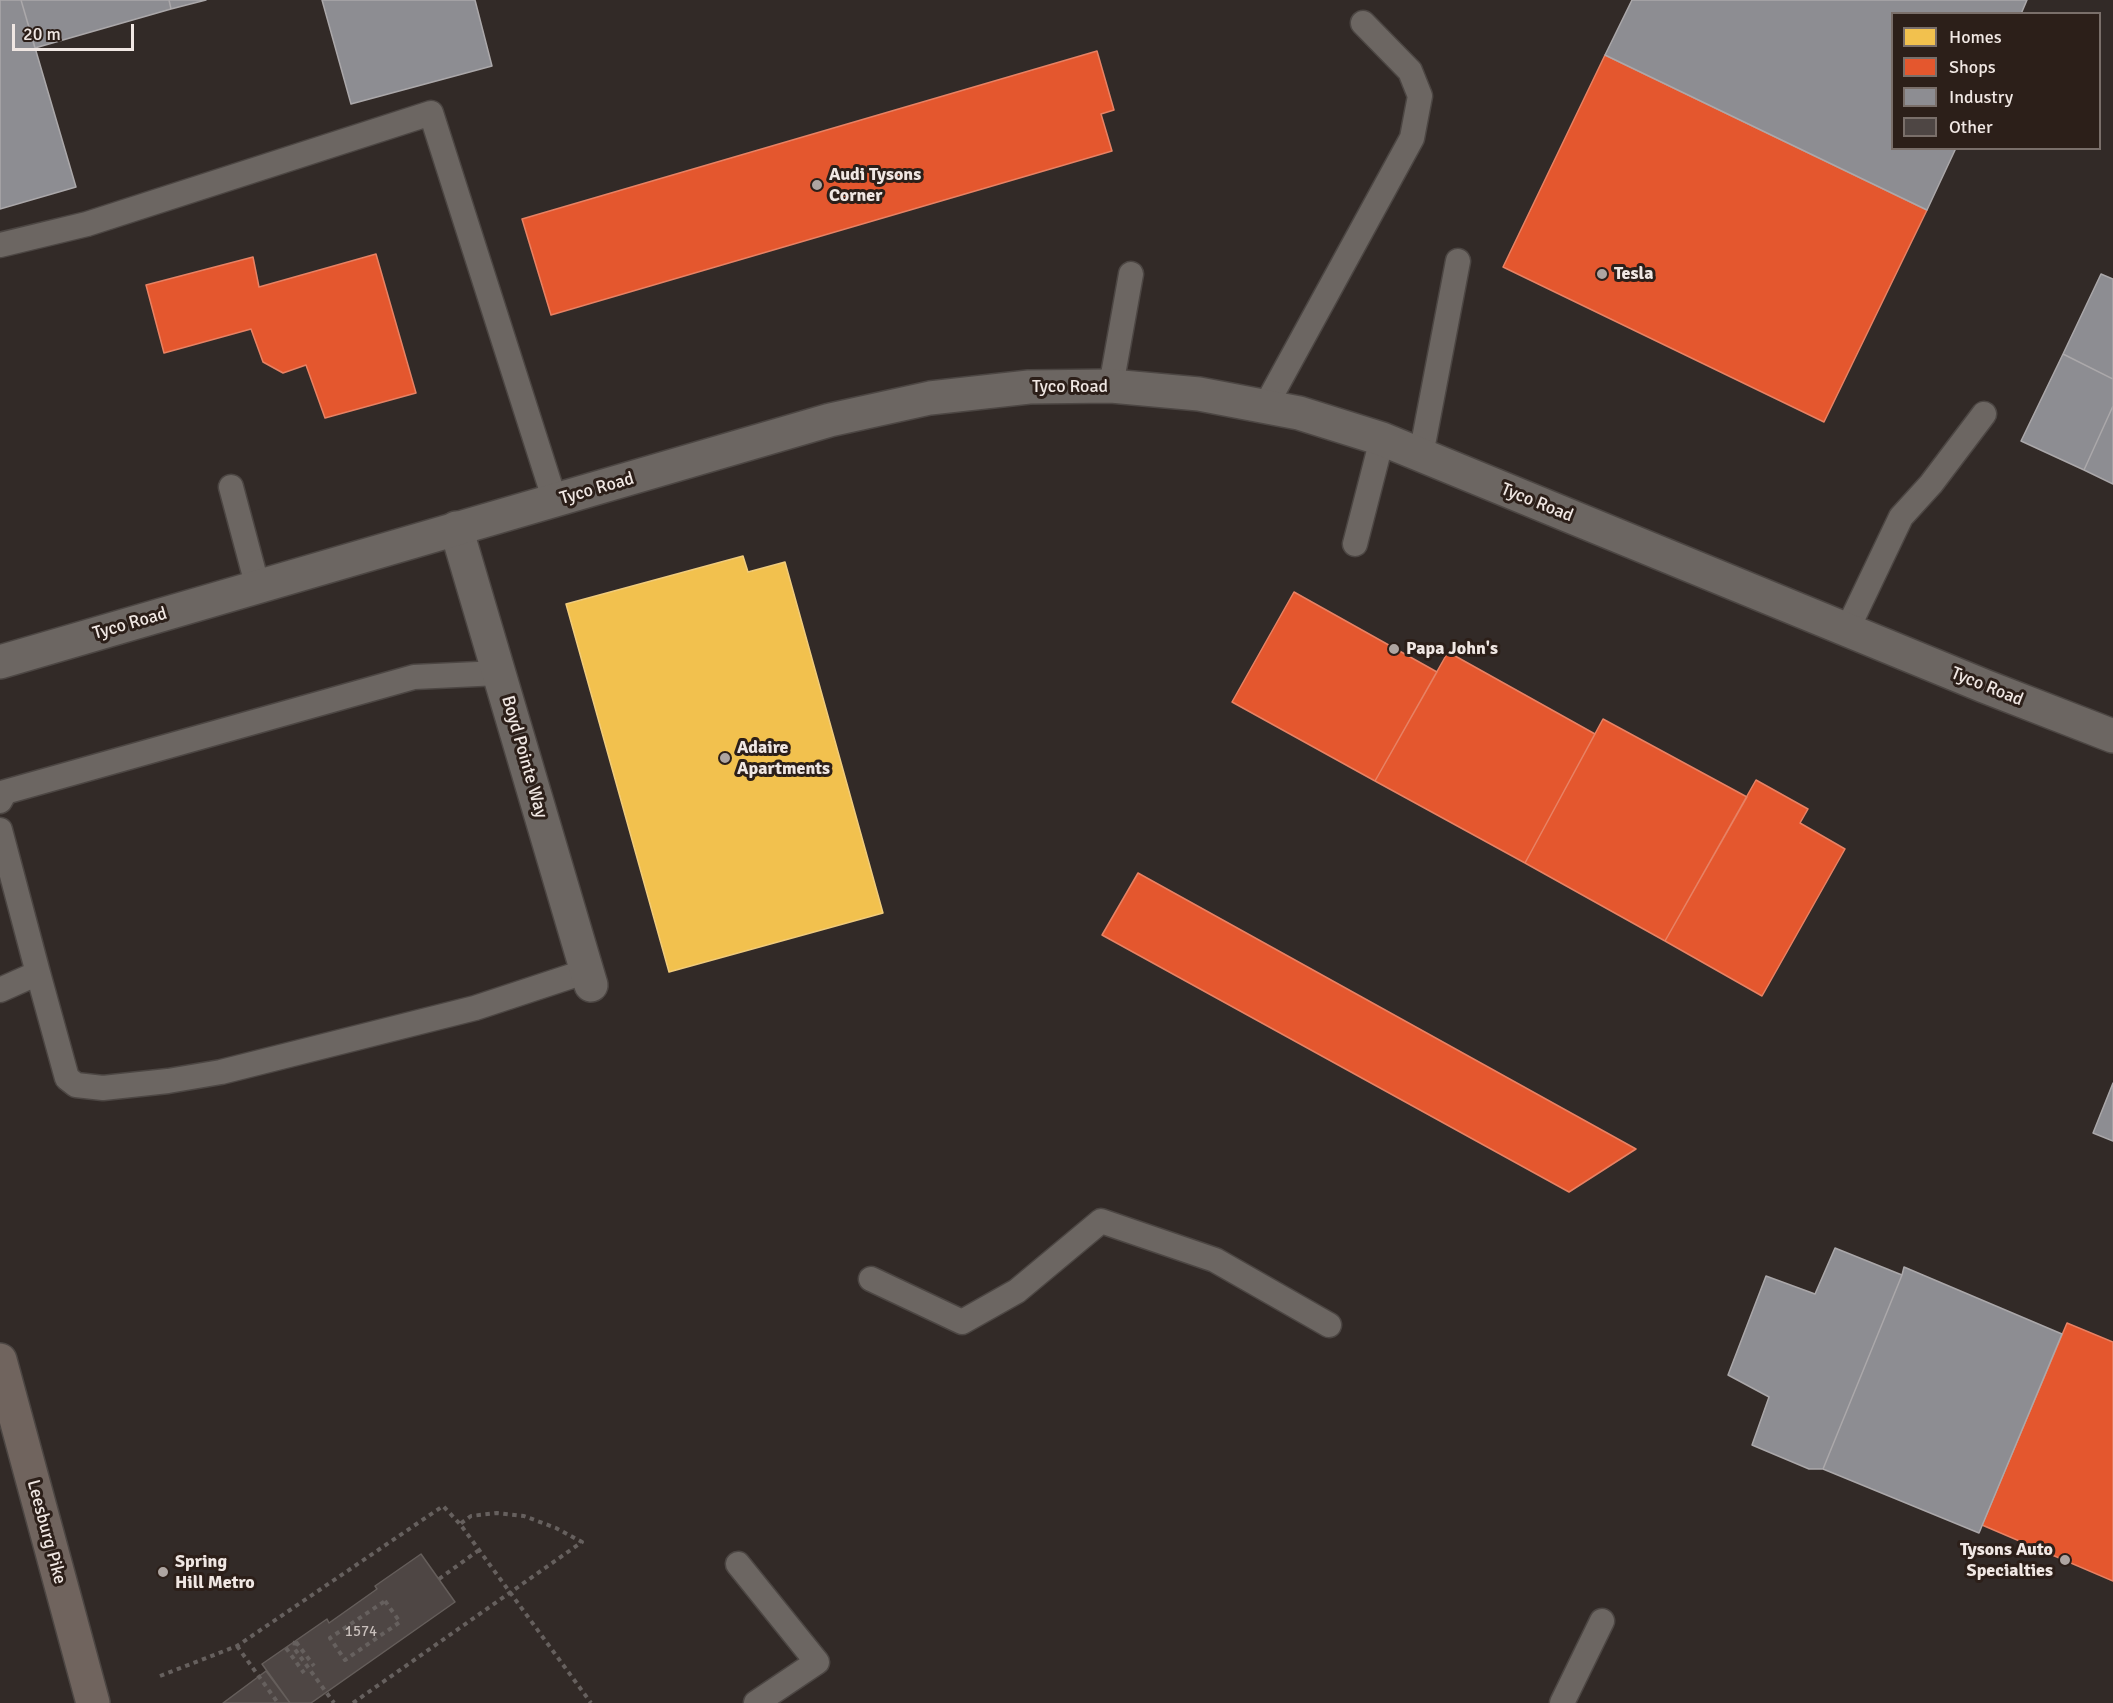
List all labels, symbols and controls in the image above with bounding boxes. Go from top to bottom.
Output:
scale bar [15,12,136,50]
legend [1891,12,2101,150]
text: 20 m [23,23,61,45]
text: Homes [1949,26,2002,48]
text: Shops [1949,56,1996,78]
text: Industry [1949,86,2013,108]
text: Other [1949,116,1993,138]
place label: Audi Tysons Corner [829,164,921,207]
marker: Audi Tysons Corner [810,178,824,192]
place label: Tesla [1614,263,1653,285]
marker: Tesla [1595,267,1609,281]
street label: Tyco Road [1032,376,1108,398]
street label: Tyco Road [557,468,637,510]
street label: Tyco Road [1498,479,1576,527]
street label: Tyco Road [90,603,170,645]
place label: Papa John's [1406,638,1498,660]
marker: Papa John's [1387,642,1401,656]
street label: Tyco Road [1948,663,2026,711]
street label: Boyd Pointe Way [496,693,552,821]
place label: Adaire Apartments [737,737,830,780]
marker: Adaire Apartments [718,751,732,765]
street label: Leesburg Pike [22,1478,70,1586]
place label: Tysons Auto Specialties [1960,1539,2053,1582]
place label: Spring Hill Metro [175,1551,255,1594]
marker: Tysons Auto Specialties [2058,1553,2072,1567]
marker: Spring Hill Metro [156,1565,170,1579]
house number: 1574 [345,1623,377,1641]

